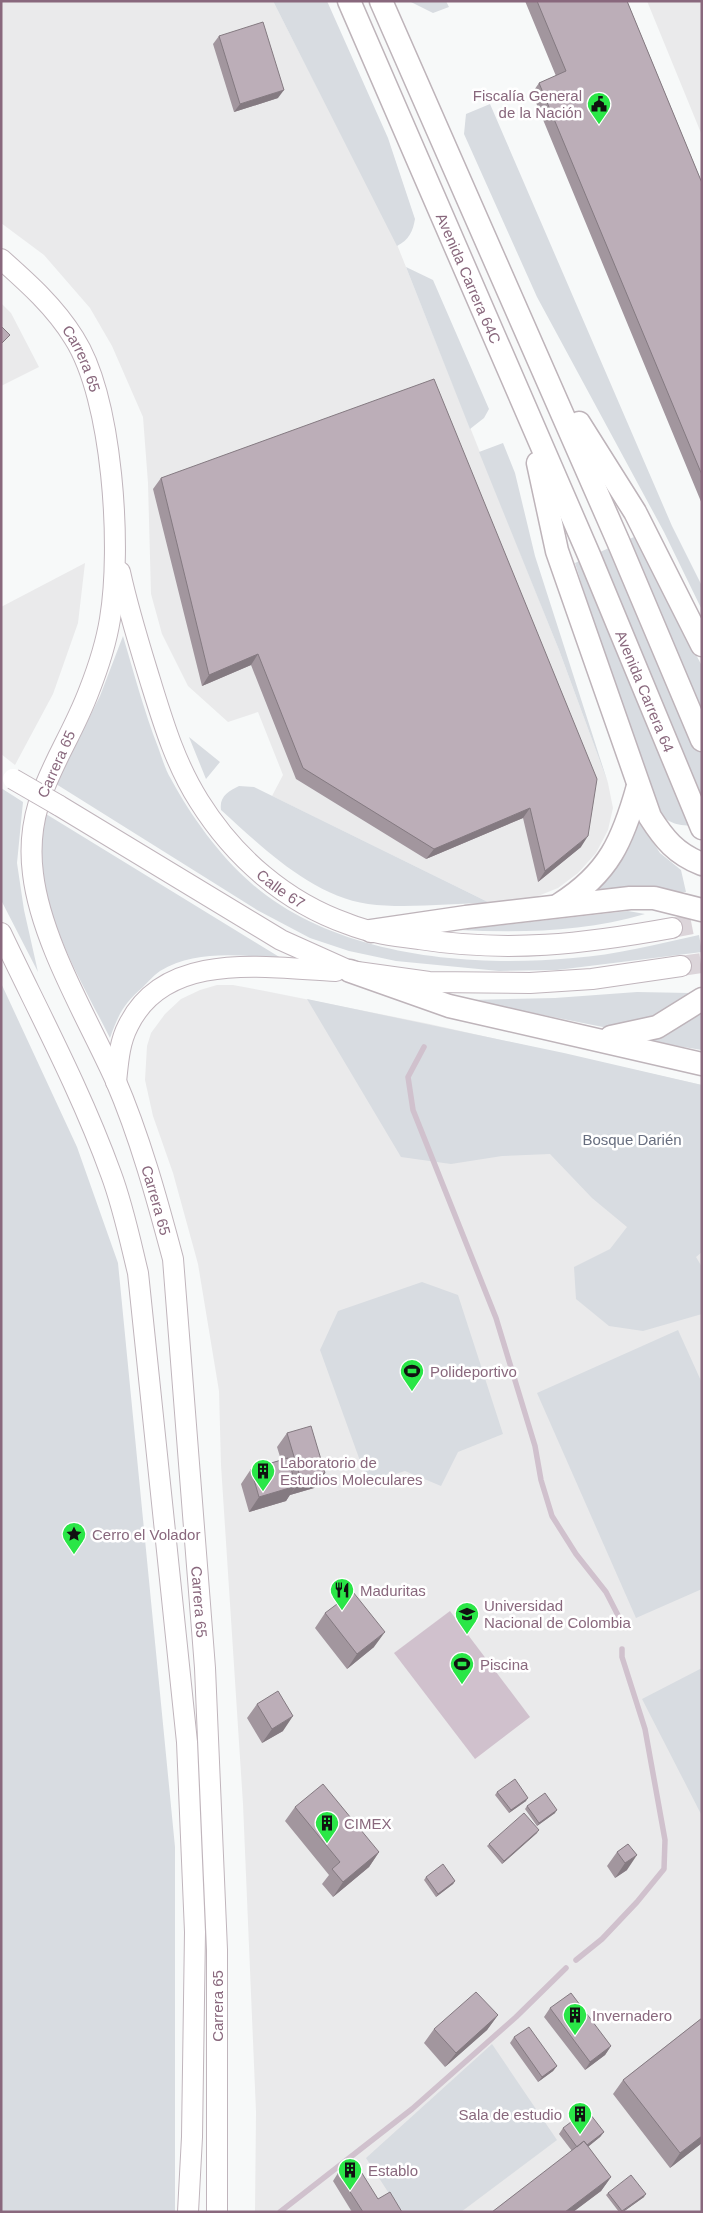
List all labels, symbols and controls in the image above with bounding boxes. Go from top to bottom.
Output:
place label: Fiscalía General de la Nación [473,87,582,121]
public building icon: Fiscalía General de la Nación [586,91,612,125]
street label: Avenida Carrera 64C [433,210,505,346]
street label: Carrera 65 [59,322,104,394]
street label: Avenida Carrera 64 [613,628,678,754]
street label: Carrera 65 [34,728,78,800]
street label: Calle 67 [254,866,308,911]
park label: Bosque Darién [582,1131,682,1148]
street label: Carrera 65 [138,1163,175,1237]
sports icon: Polideportivo [399,1358,425,1392]
place label: Polideportivo [430,1363,517,1380]
place label: Laboratorio de Estudios Moleculares [280,1454,423,1488]
building icon: Laboratorio de Estudios Moleculares [250,1458,276,1492]
place icon: Cerro el Volador [61,1521,87,1555]
place label: Cerro el Volador [92,1526,200,1543]
street label: Carrera 65 [189,1565,211,1638]
restaurant icon: Maduritas [329,1577,355,1611]
place label: Maduritas [360,1582,426,1599]
place label: Universidad Nacional de Colombia [484,1597,631,1631]
school or university icon: Universidad Nacional de Colombia [454,1601,480,1635]
sports icon: Piscina [449,1651,475,1685]
place label: Piscina [480,1656,529,1673]
building icon: CIMEX [314,1810,340,1844]
place label: CIMEX [344,1815,392,1832]
street label: Carrera 65 [209,1970,226,2042]
building icon: Invernadero [562,2002,588,2036]
place label: Invernadero [592,2007,672,2024]
building icon: Sala de estudio [567,2101,593,2135]
place label: Sala de estudio [459,2106,562,2123]
building icon: Establo [337,2157,363,2191]
place label: Establo [368,2162,418,2179]

